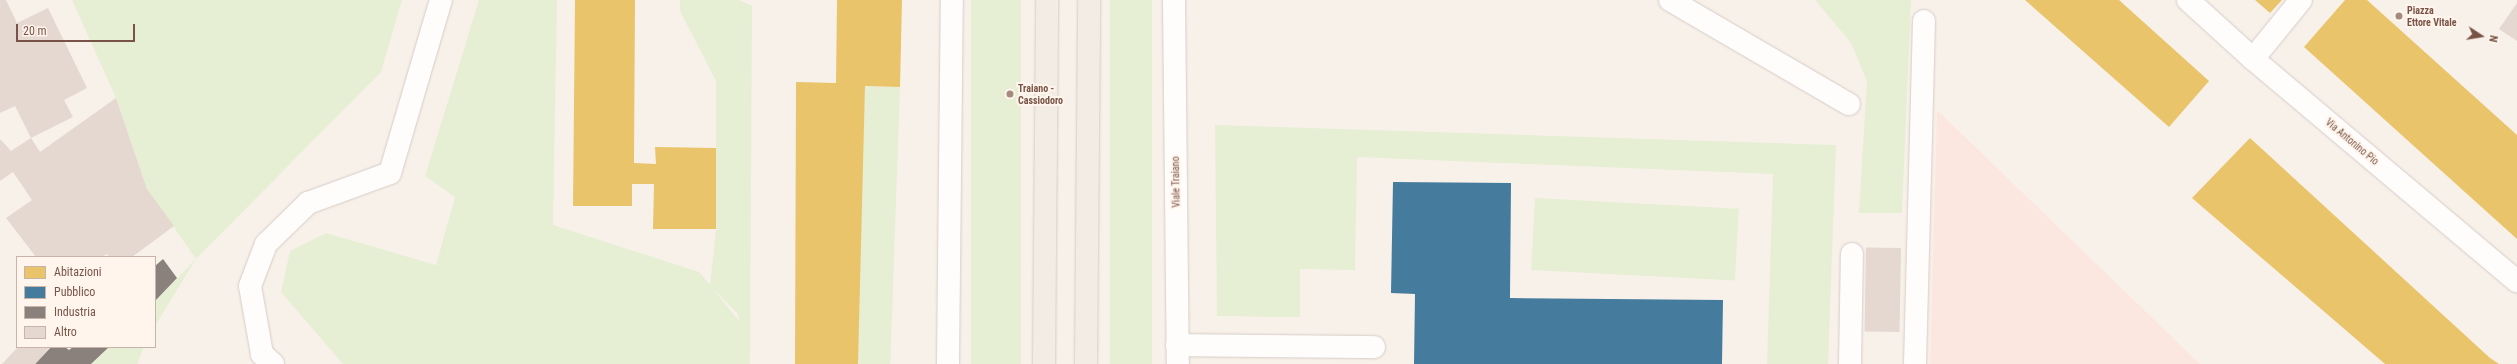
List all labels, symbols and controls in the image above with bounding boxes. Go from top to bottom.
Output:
place label: Piazza Ettore Vitale [2407,4,2457,28]
marker: Piazza Ettore Vitale [2394,11,2404,21]
scale bar [18,16,137,42]
north arrow [2461,16,2501,56]
text: 20 m [23,24,47,38]
text: N [2486,34,2500,43]
place label: Traiano - Cassiodoro [1018,82,1063,106]
marker: Traiano - Cassiodoro [1005,89,1015,99]
street label: Via Antonino Pio [2323,116,2381,168]
street label: Viale Traiano [1170,156,1182,208]
legend [16,256,156,348]
text: Abitazioni [54,265,102,279]
text: Pubblico [54,285,95,299]
text: Industria [54,305,96,319]
text: Altro [54,325,77,339]

